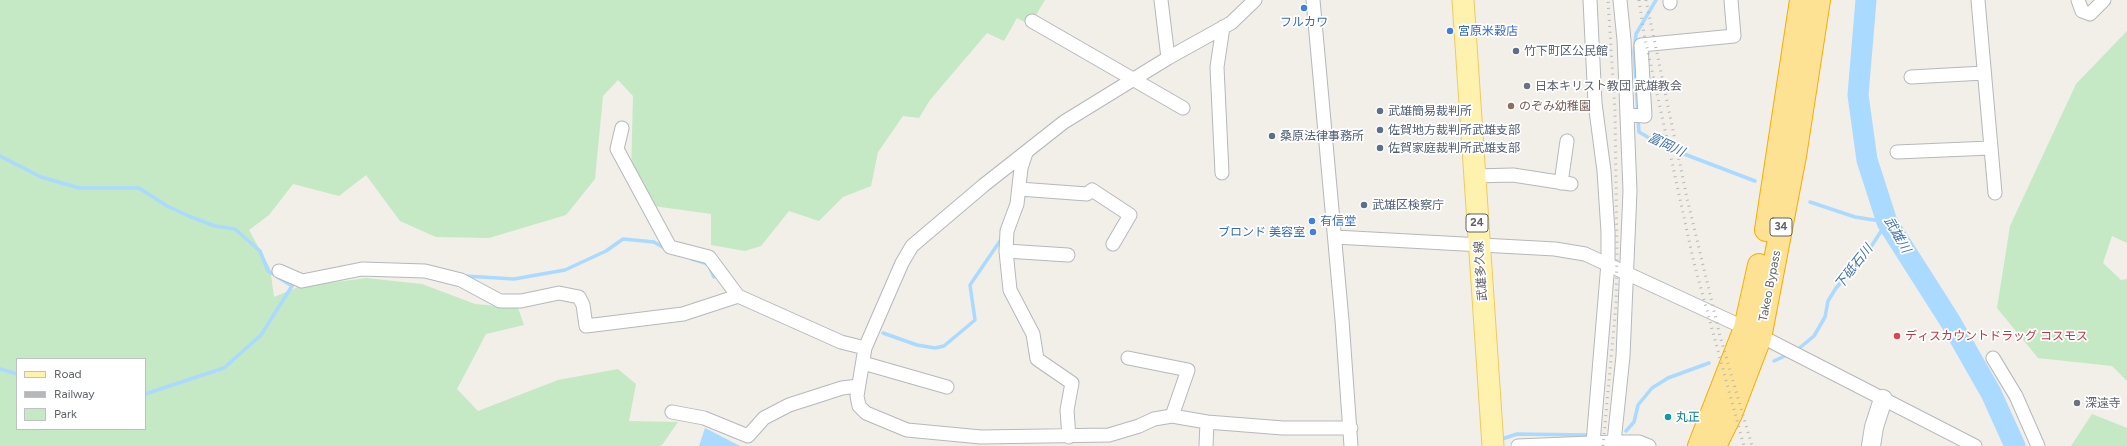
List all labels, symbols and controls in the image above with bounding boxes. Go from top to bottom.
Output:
marker: フルカワ [1299,3,1309,13]
place label: フルカワ [1280,15,1328,29]
place label: 宮原米穀店 [1458,24,1518,38]
marker: 宮原米穀店 [1445,26,1455,36]
place label: 竹下町区公民館 [1524,44,1608,58]
marker: 竹下町区公民館 [1511,46,1521,56]
place label: 日本キリスト教団 武雄教会 [1535,79,1682,93]
marker: 日本キリスト教団 武雄教会 [1522,81,1532,91]
place label: のぞみ幼稚園 [1519,99,1591,113]
marker: のぞみ幼稚園 [1506,101,1516,111]
place label: 武雄簡易裁判所 [1388,104,1472,118]
marker: 武雄簡易裁判所 [1375,106,1385,116]
place label: 佐賀地方裁判所武雄支部 [1388,123,1520,137]
marker: 佐賀地方裁判所武雄支部 [1375,125,1385,135]
place label: 桑原法律事務所 [1280,129,1364,143]
water label: 富岡川 [1645,130,1687,160]
marker: 桑原法律事務所 [1267,131,1277,141]
place label: 佐賀家庭裁判所武雄支部 [1388,141,1520,155]
marker: 佐賀家庭裁判所武雄支部 [1375,143,1385,153]
place label: 武雄区検察庁 [1372,198,1444,212]
marker: 武雄区検察庁 [1359,200,1369,210]
place label: 有信堂 [1320,214,1356,228]
road number: 24 [1466,214,1488,232]
water label: 武雄川 [1880,214,1914,256]
marker: 有信堂 [1307,216,1317,226]
road number: 34 [1770,218,1792,236]
place label: ブロンド 美容室 [1218,225,1305,239]
marker: ブロンド 美容室 [1308,227,1318,237]
street label: 武雄多久線 [1472,241,1490,301]
water label: 下砥石川 [1832,242,1876,292]
street label: Takeo Bypass [1756,249,1784,323]
place label: ディスカウントドラッグ コスモス [1905,329,2088,343]
marker: ディスカウントドラッグ コスモス [1892,331,1902,341]
legend [16,358,146,430]
text: Road [54,367,82,381]
text: Railway [54,387,95,401]
place label: 深遠寺 [2085,396,2121,410]
marker: 深遠寺 [2072,398,2082,408]
text: Park [54,407,77,421]
place label: 丸正 [1676,410,1700,424]
marker: 丸正 [1663,412,1673,422]

